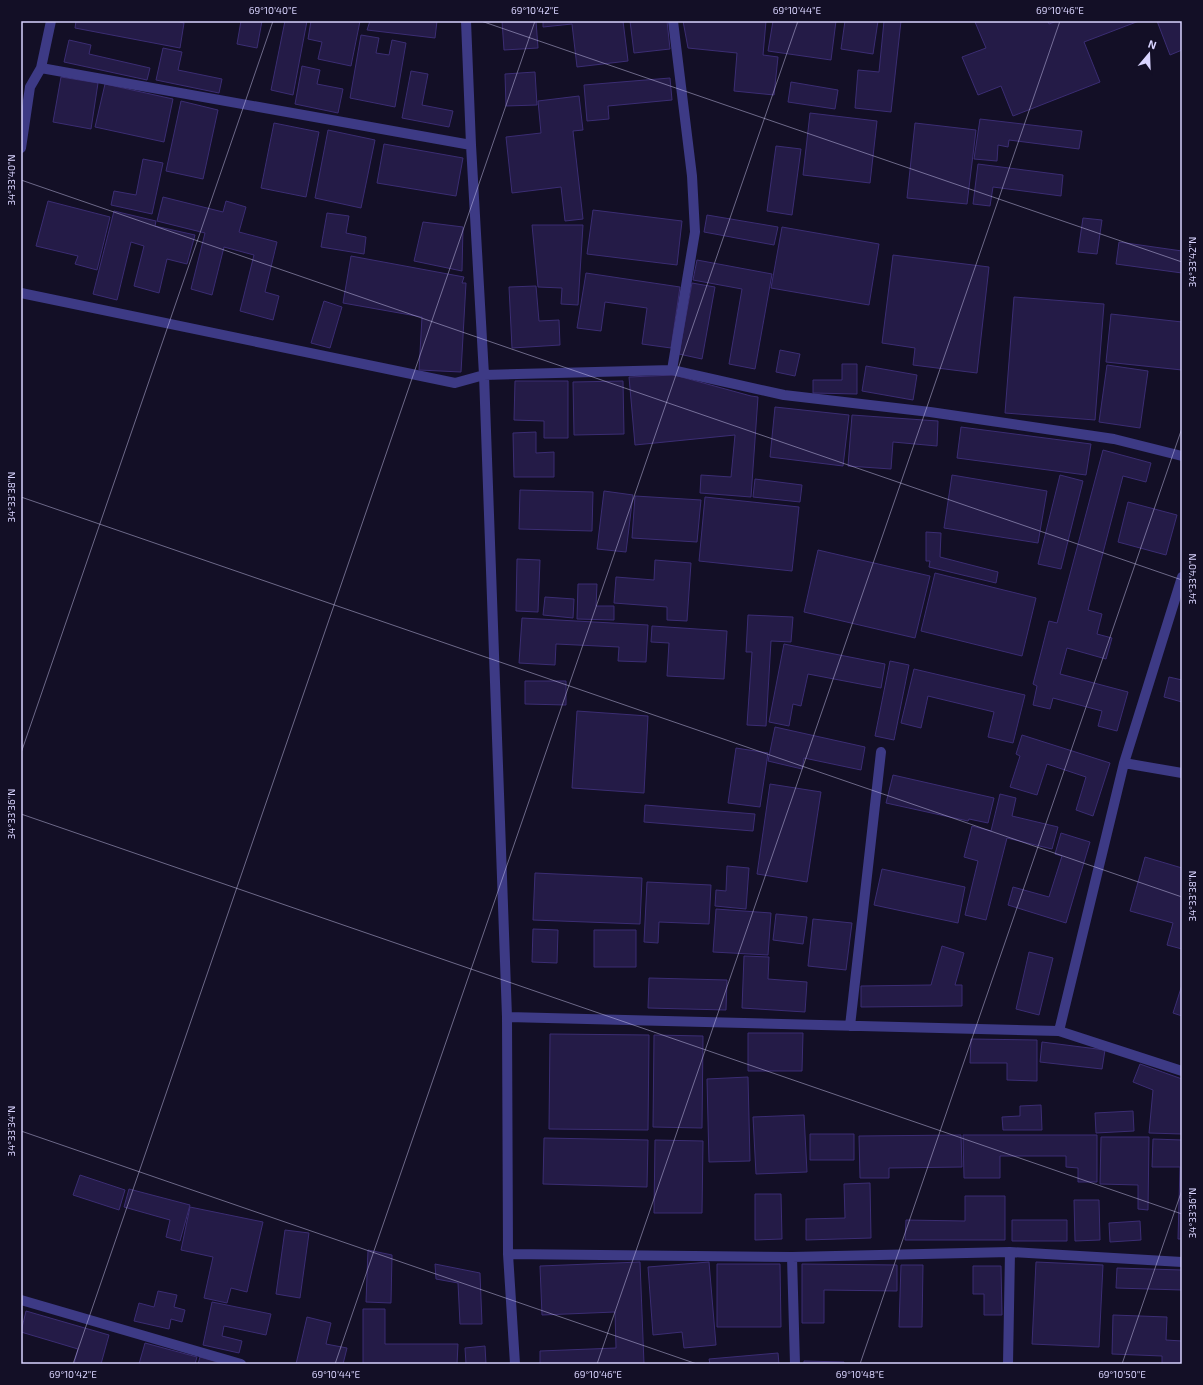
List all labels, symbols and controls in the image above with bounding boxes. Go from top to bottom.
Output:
text: 69°10'40"E [249,4,298,16]
text: 69°10'42"E [511,4,559,16]
text: 69°10'44"E [773,4,822,16]
text: 69°10'46"E [1036,4,1084,16]
north arrow [1129,34,1169,74]
text: N [1147,37,1158,52]
text: 34°33'40"N [5,154,17,206]
text: 34°33'42"N [1186,237,1198,287]
text: 34°33'38"N [5,472,17,522]
text: 34°33'40"N [1186,553,1198,605]
text: 34°33'36"N [5,789,17,839]
text: 34°33'38"N [1186,871,1198,921]
text: 34°33'34"N [5,1106,17,1156]
text: 34°33'36"N [1186,1188,1198,1238]
text: 69°10'42"E [49,1368,97,1380]
text: 69°10'44"E [312,1368,361,1380]
text: 69°10'46"E [574,1368,622,1380]
text: 69°10'48"E [836,1368,885,1380]
text: 69°10'50"E [1098,1368,1146,1380]

